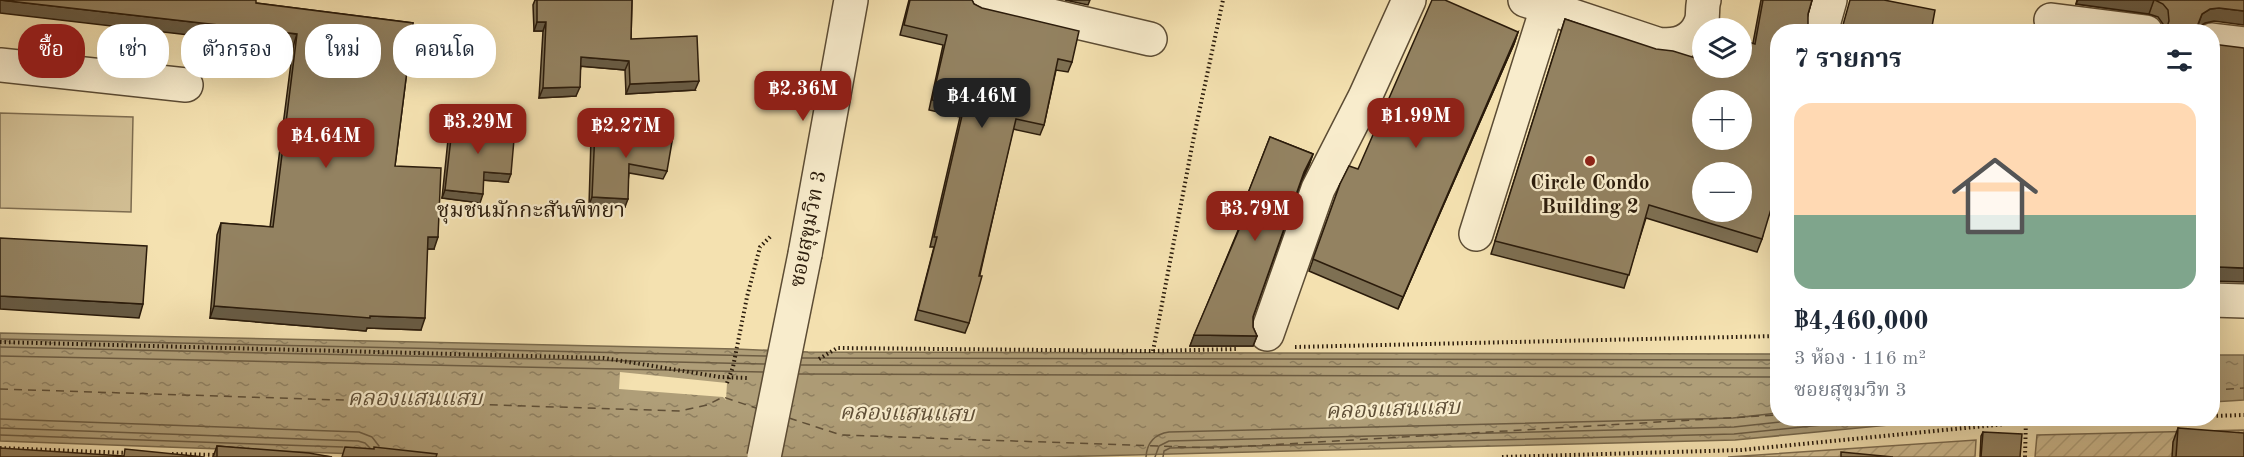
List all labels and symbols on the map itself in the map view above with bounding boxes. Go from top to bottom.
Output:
pin: ฿2.36M [754,71,852,122]
pin: ฿4.46M [933,78,1031,129]
pin: ฿1.99M [1367,98,1465,149]
pin: ฿3.29M [429,104,527,155]
pin: ฿2.27M [577,108,675,159]
pin: ฿4.64M [277,118,375,169]
marker: Circle Condo Building 2 [1583,154,1597,168]
street label: ซอยสุขุมวิท 3 [785,168,833,290]
place label: Circle Condo Building 2 [1530,173,1650,218]
pin: ฿3.79M [1206,191,1304,242]
district label: ชุมชนมักกะสันพิทยา [437,199,625,224]
water label: คลองแสนแสบ [348,388,484,410]
water label: คลองแสนแสบ [1325,397,1462,423]
water label: คลองแสนแสบ [839,402,976,426]

